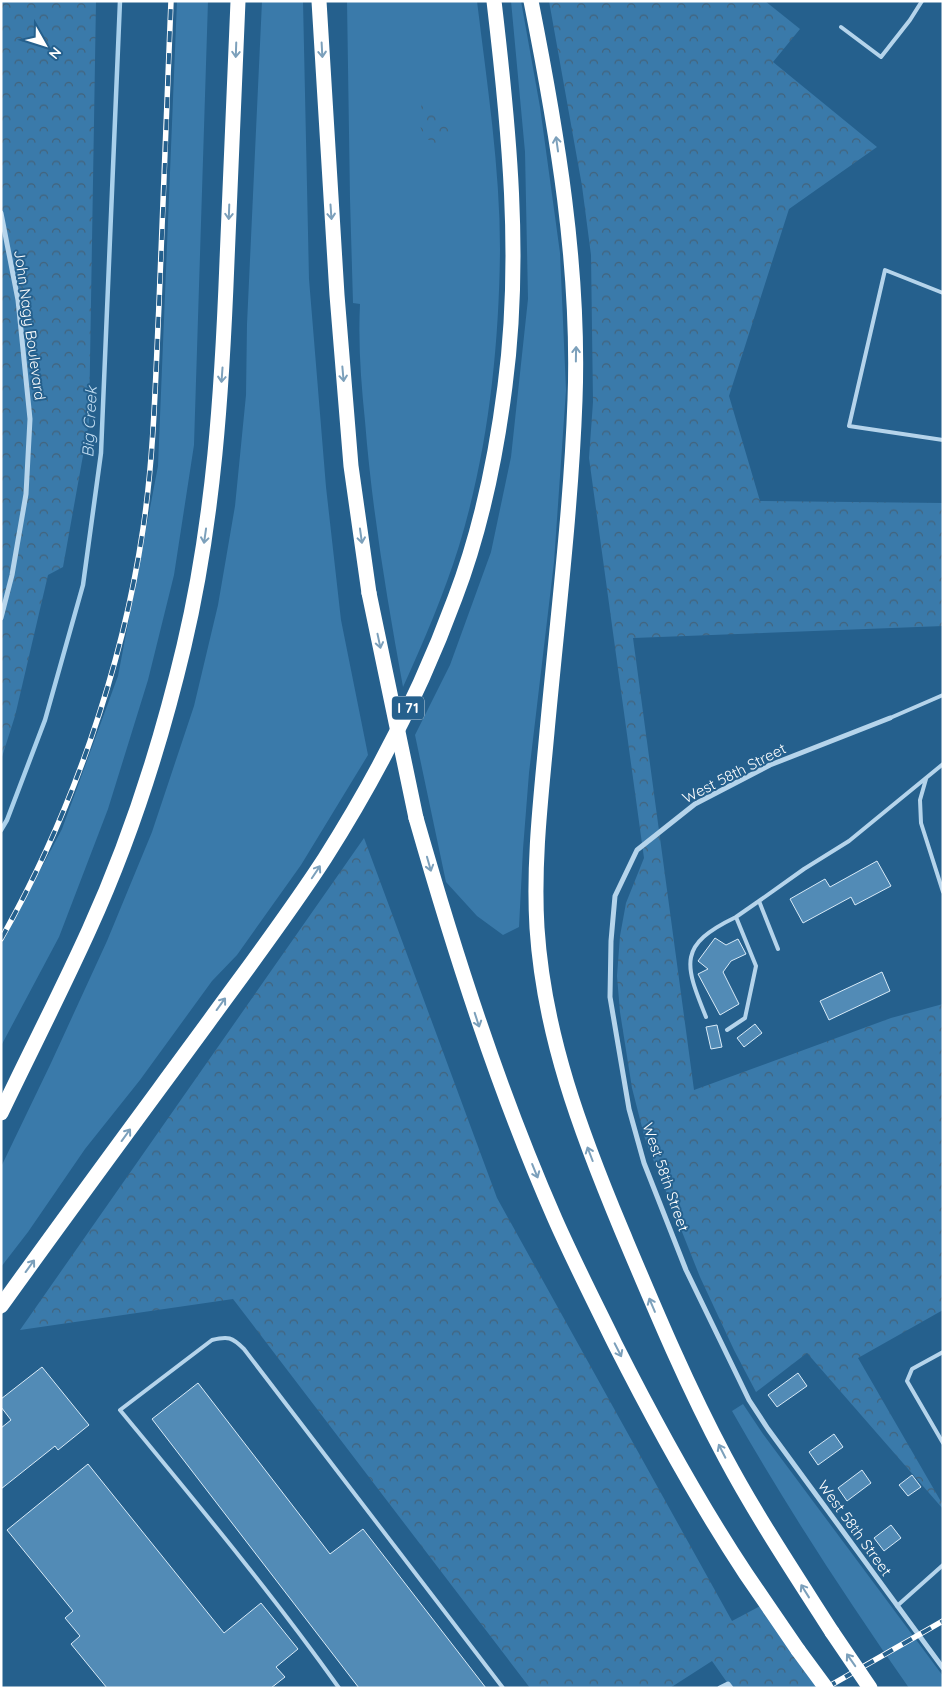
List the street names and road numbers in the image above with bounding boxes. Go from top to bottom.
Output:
street label: John Nagy Boulevard [10,249,50,401]
road number: I 71 [392,696,424,720]
street label: West 58th Street [679,739,789,807]
street label: West 58th Street [638,1120,694,1234]
street label: West 58th Street [814,1476,896,1580]

